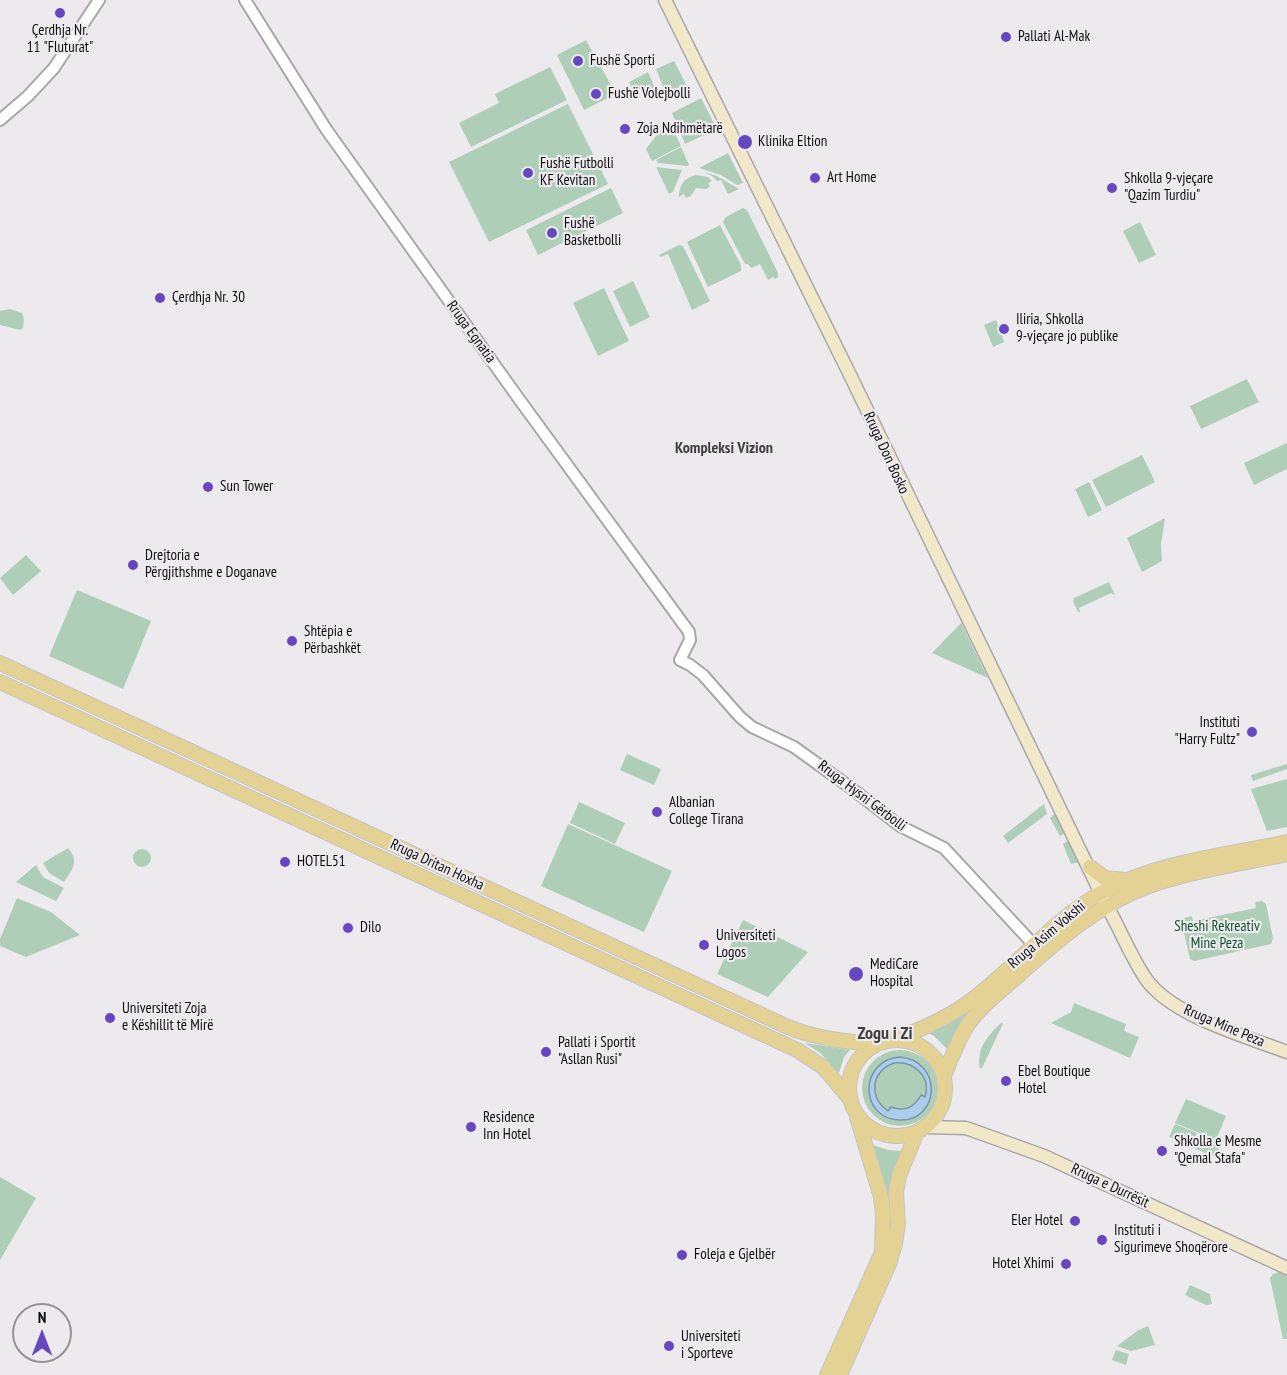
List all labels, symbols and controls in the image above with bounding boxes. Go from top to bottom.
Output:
marker: Çerdhja Nr. 11 "Fluturat" [53,6,67,20]
place label: Çerdhja Nr. 11 "Fluturat" [27,22,93,57]
place label: Pallati Al-Mak [1018,28,1090,46]
marker: Pallati Al-Mak [999,30,1013,44]
place label: Fushë Sporti [590,52,655,70]
marker: Fushë Sporti [571,54,585,68]
place label: Fushë Volejbolli [608,85,691,103]
marker: Fushë Volejbolli [589,87,603,101]
place label: Zoja Ndihmëtarë [637,120,723,138]
marker: Zoja Ndihmëtarë [618,122,632,136]
marker: Klinika Eltion [736,133,754,151]
place label: Klinika Eltion [758,133,827,151]
place label: Fushë Futbolli KF Kevitan [540,155,614,190]
marker: Fushë Futbolli KF Kevitan [521,166,535,180]
place label: Art Home [827,169,876,187]
place label: Shkolla 9-vjeçare "Qazim Turdiu" [1124,170,1213,205]
marker: Art Home [808,171,822,185]
marker: Shkolla 9-vjeçare "Qazim Turdiu" [1105,181,1119,195]
place label: Fushë Basketbolli [564,215,621,250]
marker: Fushë Basketbolli [545,226,559,240]
place label: Çerdhja Nr. 30 [172,289,245,307]
marker: Çerdhja Nr. 30 [153,291,167,305]
street label: Rruga Egnatia [442,297,500,367]
place label: Iliria, Shkolla 9-vjeçare jo publike [1016,311,1118,346]
marker: Iliria, Shkolla 9-vjeçare jo publike [997,322,1011,336]
street label: Rruga Don Bosko [859,409,913,497]
district label: Kompleksi Vizion [675,438,773,458]
place label: Sun Tower [220,478,273,496]
marker: Sun Tower [201,480,215,494]
place label: Drejtoria e Përgjithshme e Doganave [145,547,277,582]
marker: Drejtoria e Përgjithshme e Doganave [126,558,140,572]
place label: Shtëpia e Përbashkët [304,623,361,658]
marker: Shtëpia e Përbashkët [285,634,299,648]
place label: Instituti "Harry Fultz" [1175,714,1240,749]
marker: Instituti "Harry Fultz" [1245,725,1259,739]
street label: Rruga Hysni Gërbolli [814,757,910,835]
place label: Albanian College Tirana [669,794,744,829]
marker: Albanian College Tirana [650,805,664,819]
street label: Rruga Dritan Hoxha [387,835,487,895]
place label: HOTEL51 [297,853,346,871]
marker: HOTEL51 [278,855,292,869]
street label: Rruga Asim Vokshi [1005,897,1089,973]
park label: Sheshi Rekreativ Mine Peza [1174,918,1260,953]
place label: Dilo [360,919,381,937]
marker: Dilo [341,921,355,935]
place label: Universiteti Logos [716,927,776,962]
marker: Universiteti Logos [697,938,711,952]
place label: MediCare Hospital [870,956,918,991]
marker: MediCare Hospital [847,965,865,983]
place label: Universiteti Zoja e Këshillit të Mirë [122,1000,213,1035]
street label: Rruga Mine Peza [1181,1001,1267,1051]
marker: Universiteti Zoja e Këshillit të Mirë [103,1011,117,1025]
district label: Zogu i Zi [857,1023,913,1045]
place label: Pallati i Sportit "Asllan Rusi" [558,1034,636,1069]
marker: Pallati i Sportit "Asllan Rusi" [539,1045,553,1059]
place label: Ebel Boutique Hotel [1018,1063,1090,1098]
marker: Ebel Boutique Hotel [999,1074,1013,1088]
place label: Residence Inn Hotel [483,1109,535,1144]
marker: Residence Inn Hotel [464,1120,478,1134]
place label: Shkolla e Mesme "Qemal Stafa" [1174,1133,1261,1168]
marker: Shkolla e Mesme "Qemal Stafa" [1155,1144,1169,1158]
street label: Rruga e Durrësit [1068,1160,1152,1212]
place label: Eler Hotel [1011,1212,1063,1230]
marker: Eler Hotel [1068,1214,1082,1228]
place label: Instituti i Sigurimeve Shoqërore [1114,1222,1228,1257]
marker: Instituti i Sigurimeve Shoqërore [1095,1233,1109,1247]
place label: Foleja e Gjelbër [694,1246,775,1264]
marker: Foleja e Gjelbër [675,1248,689,1262]
place label: Hotel Xhimi [992,1255,1054,1273]
marker: Hotel Xhimi [1059,1257,1073,1271]
north arrow [12,1303,72,1363]
text: N [38,1307,46,1327]
place label: Universiteti i Sporteve [681,1328,741,1363]
marker: Universiteti i Sporteve [662,1339,676,1353]

